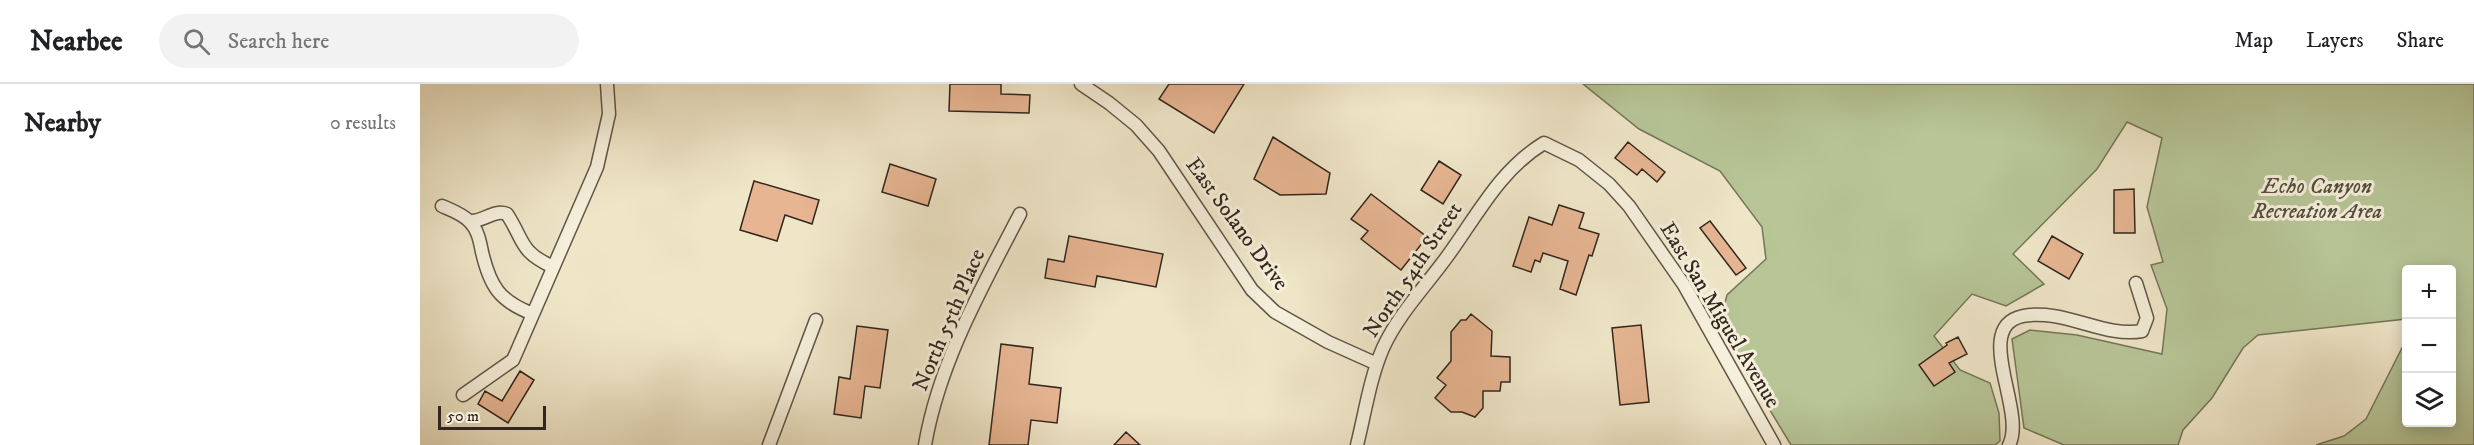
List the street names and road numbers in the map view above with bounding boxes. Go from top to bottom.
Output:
street label: East Solano Drive [1180,152,1294,296]
street label: North 54th Street [1358,197,1468,343]
street label: East San Miguel Avenue [1654,217,1786,413]
street label: North 55th Place [907,245,991,395]

